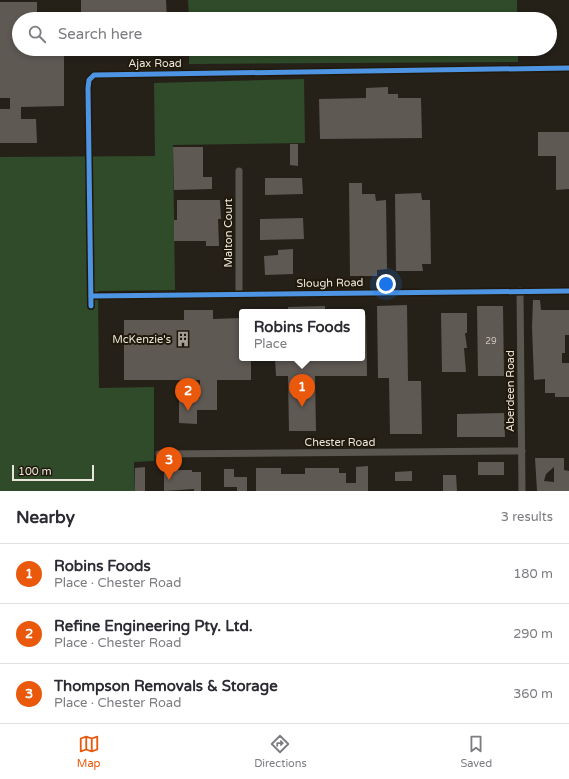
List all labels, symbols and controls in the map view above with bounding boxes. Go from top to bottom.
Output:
search box [12,12,557,56]
icon: search [26,23,48,45]
text: Search here [58,25,142,43]
street label: Ajax Road [128,57,182,70]
street label: Malton Court [222,198,235,268]
your location [376,274,396,294]
street label: Slough Road [296,276,364,290]
popup [239,309,365,361]
text: Robins Foods [254,318,350,336]
building icon: McKenzie's [174,330,192,348]
place label: McKenzie's [112,333,171,346]
text: Place [254,336,287,352]
house number: 29 [485,336,497,347]
street label: Aberdeen Road [504,350,517,432]
pin: 1 [289,374,315,407]
pin: 2 [175,378,201,411]
street label: Chester Road [305,436,375,449]
pin: 3 [156,447,182,480]
scale bar [12,463,94,482]
text: 100 m [18,465,52,478]
text: Nearby [16,507,75,528]
text: 3 results [501,509,553,525]
text: Robins Foods [54,557,151,575]
text: 1 [25,566,33,582]
text: 180 m [513,566,553,582]
text: Place · Chester Road [54,575,181,591]
text: Refine Engineering Pty. Ltd. [54,617,253,635]
text: 2 [25,626,33,642]
text: 290 m [513,626,553,642]
text: Place · Chester Road [54,635,181,651]
text: Thompson Removals & Storage [54,677,278,695]
text: 3 [25,686,33,702]
text: 360 m [513,686,553,702]
text: Place · Chester Road [54,695,181,711]
tab: Map [77,733,101,770]
tab: Directions [254,733,307,770]
tab: Saved [460,733,492,770]

